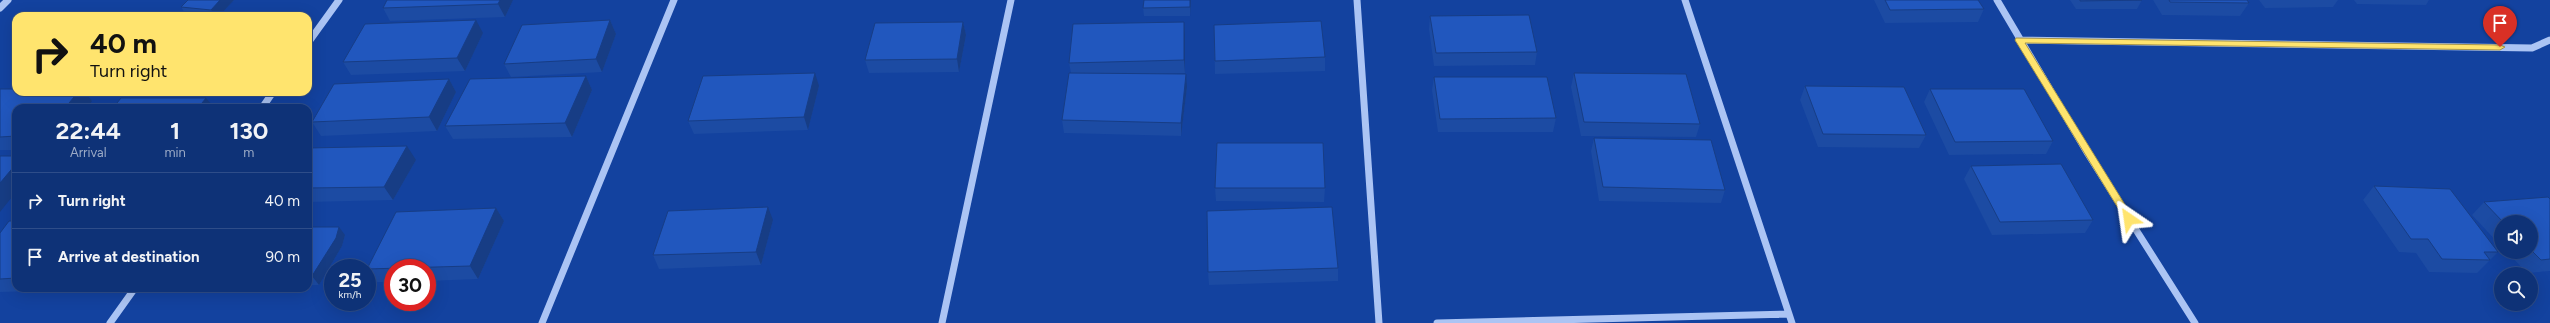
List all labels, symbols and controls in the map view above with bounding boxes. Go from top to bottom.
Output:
pin [2483,6,2517,47]
icon: arrive [2489,12,2511,34]
text: 40 m [90,26,157,60]
icon: right [24,28,76,80]
text: Turn right [90,60,167,82]
text: 22:44 [56,116,121,145]
text: 1 [170,116,180,145]
text: 130 [229,116,268,145]
text: Arrival [70,145,107,160]
text: min [165,145,186,160]
text: m [243,145,254,160]
icon: right [24,190,46,212]
text: Turn right [58,192,126,210]
text: 40 m [265,192,300,210]
position arrow [2108,198,2150,240]
map controls [2494,215,2538,311]
button: sound [2494,215,2538,259]
icon: arrive [24,246,46,268]
text: Arrive at destination [58,248,199,266]
text: 90 m [265,248,300,266]
speed limit sign: 30 [384,259,436,311]
button: search [2494,267,2538,311]
text: 25 [338,268,362,292]
text: km/h [339,288,361,301]

